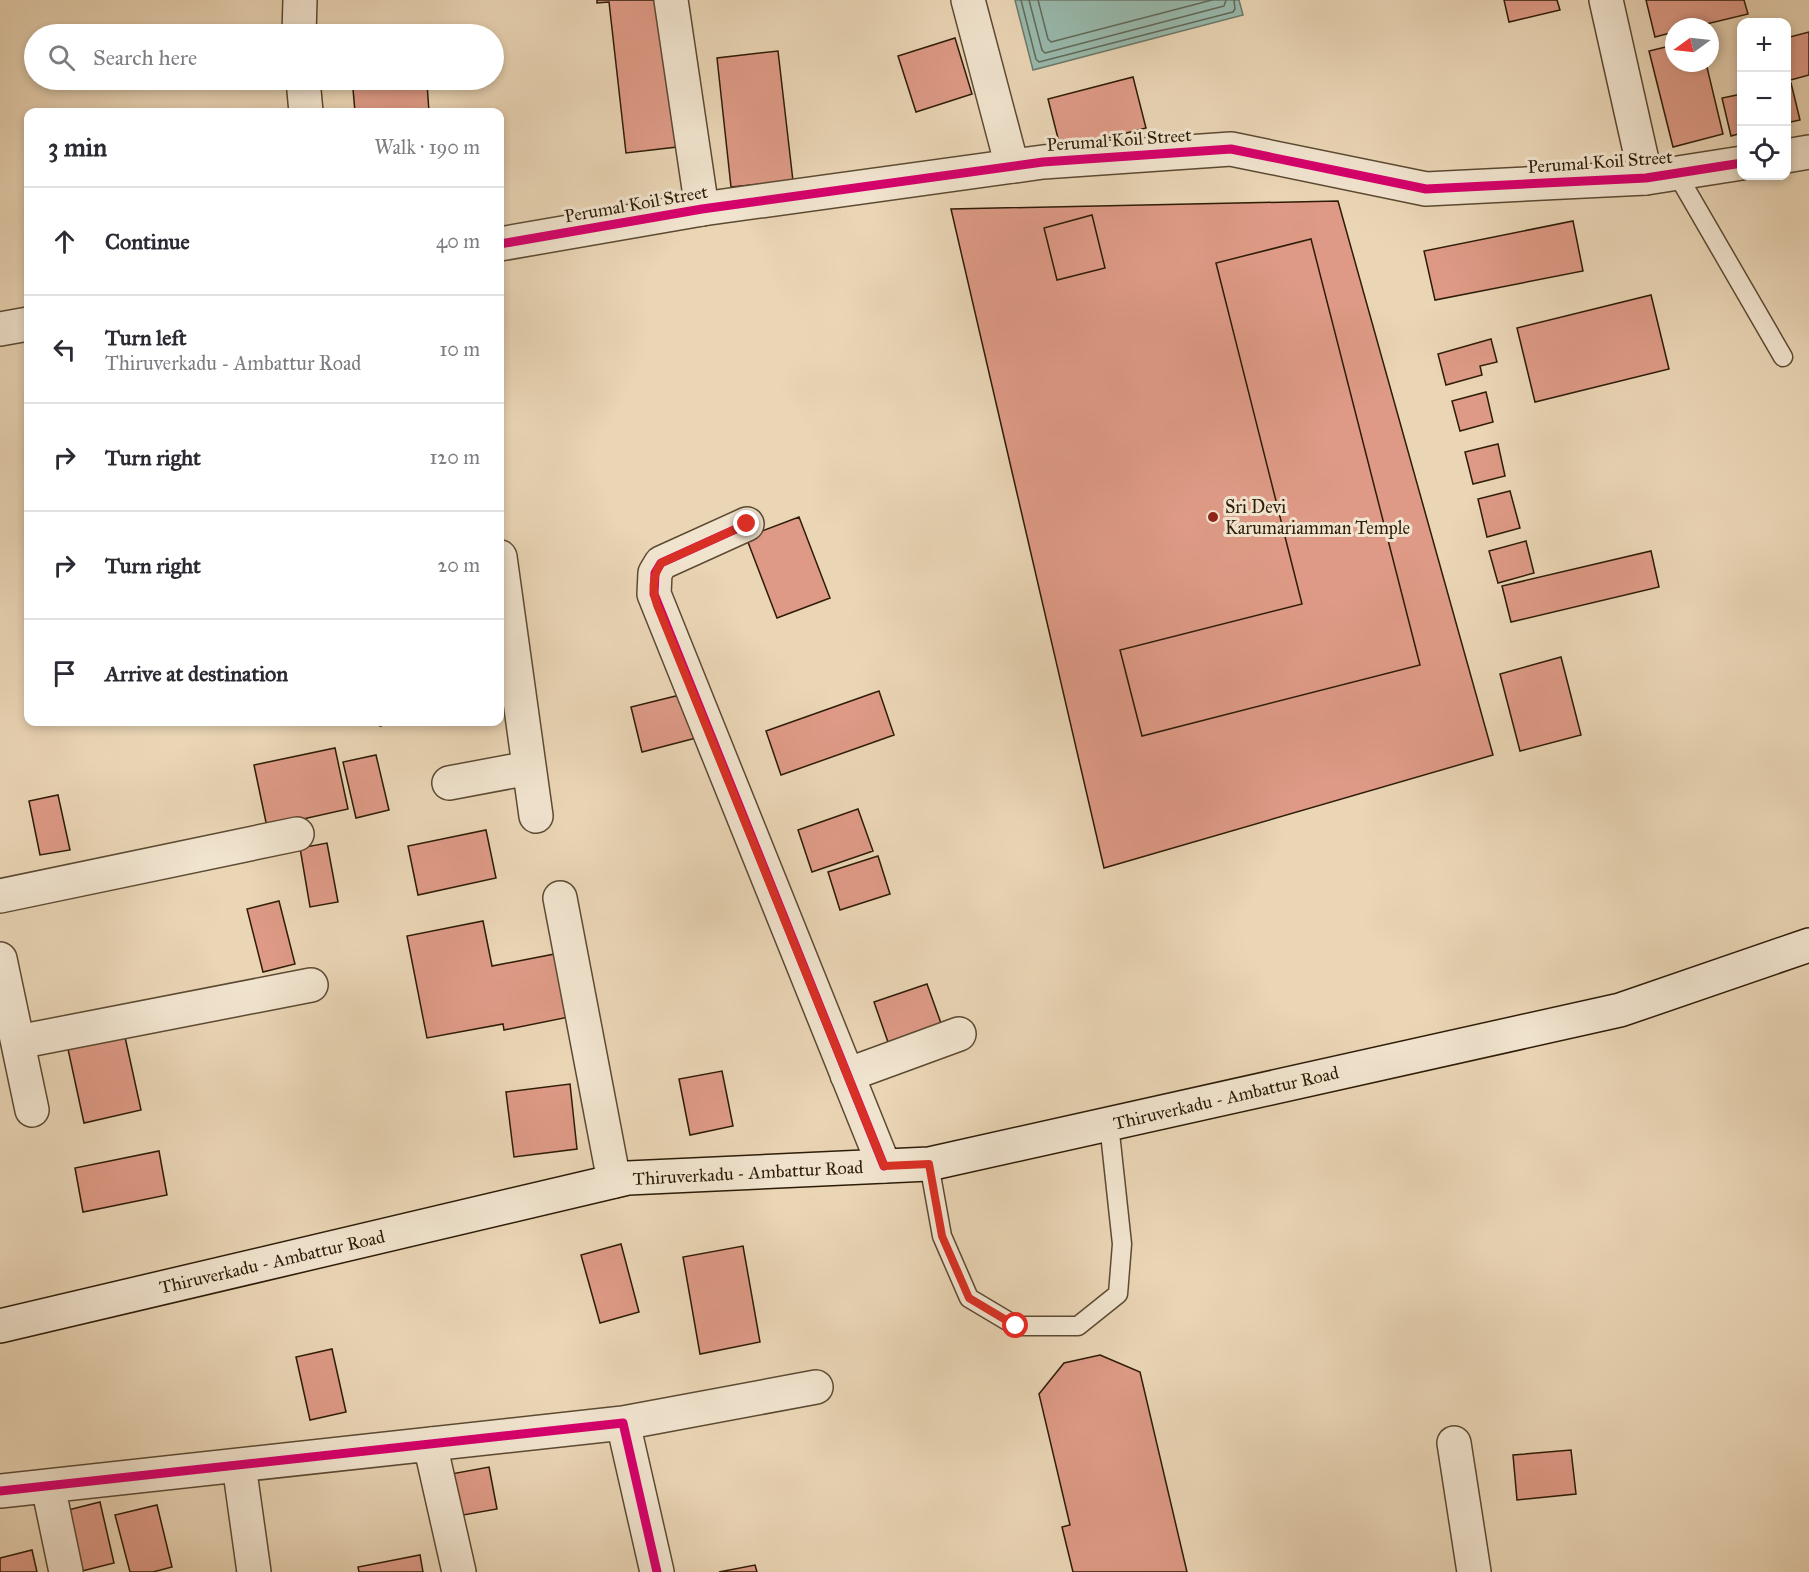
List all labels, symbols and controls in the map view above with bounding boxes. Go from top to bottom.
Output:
north arrow [1665,18,1719,72]
map controls [1737,18,1791,180]
button: + [1737,18,1791,72]
search box [24,24,504,90]
icon: search [45,41,78,74]
text: Search here [93,44,197,71]
button: − [1737,72,1791,126]
street label: Perumal Koil Street [1046,124,1193,156]
button: locate [1737,126,1791,180]
text: 3 min [48,131,107,163]
text: Walk · 190 m [375,135,480,159]
street label: Perumal Koil Street [1527,146,1674,178]
street label: Perumal Koil Street [562,180,710,227]
icon: ahead [48,225,81,258]
text: Continue [105,228,190,255]
text: 40 m [436,229,480,253]
text: Turn left [105,324,187,351]
icon: left [48,333,81,366]
text: 10 m [439,337,480,361]
text: Thiruverkadu - Ambattur Road [105,351,361,375]
icon: right [48,441,81,474]
text: Turn right [105,444,201,471]
text: 120 m [429,445,480,469]
place label: Sri Devi Karumariamman Temple [1225,496,1410,539]
route end [733,510,759,536]
marker: Sri Devi Karumariamman Temple [1206,510,1220,524]
icon: right [48,549,81,582]
text: Turn right [105,552,201,579]
text: 20 m [437,553,480,577]
icon: arrive [48,657,81,690]
text: Arrive at destination [105,660,288,687]
street label: Thiruverkadu - Ambattur Road [1111,1061,1341,1135]
street label: Thiruverkadu - Ambattur Road [632,1156,864,1190]
street label: Thiruverkadu - Ambattur Road [157,1225,387,1299]
route start [1002,1312,1028,1338]

